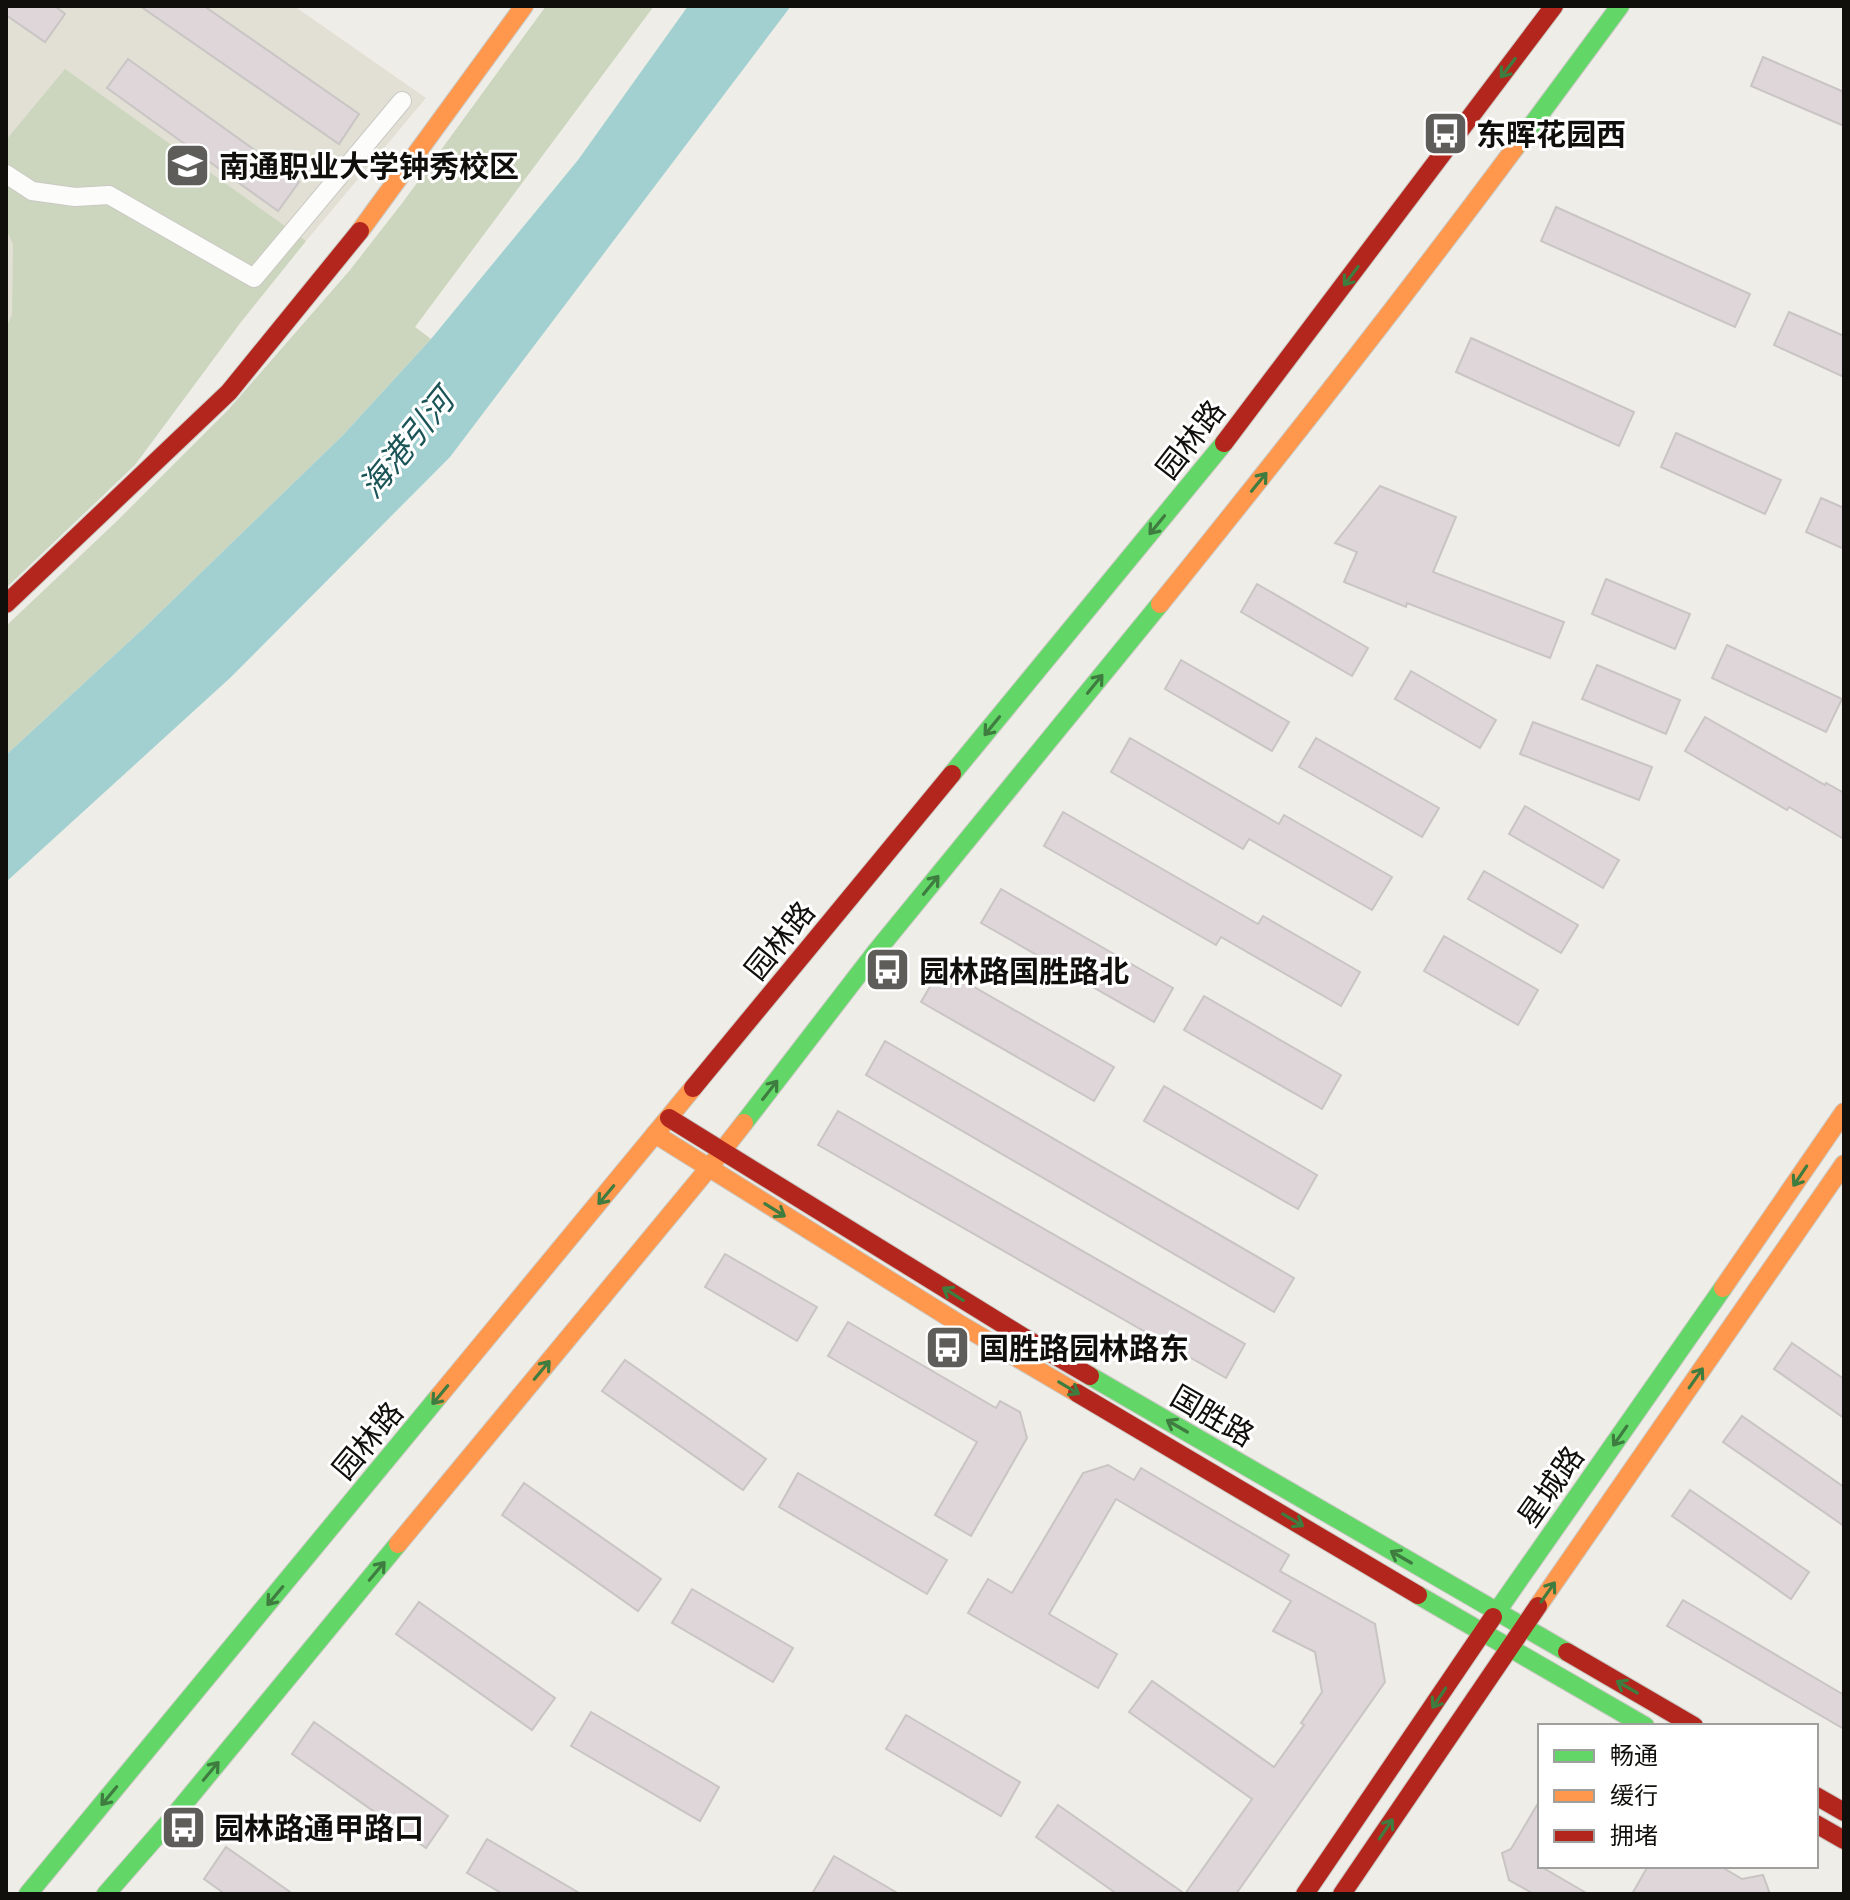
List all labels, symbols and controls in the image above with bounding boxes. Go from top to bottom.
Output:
one-way arrow [1499,57,1516,79]
bus stop icon: 东晖花园西 [1421,109,1469,157]
place label: 东晖花园西 [1476,114,1626,153]
school or university icon: 南通职业大学钟秀校区 [164,141,212,189]
place label: 南通职业大学钟秀校区 [219,146,519,185]
one-way arrow [1342,265,1359,286]
water label: 海港引河 [349,375,466,506]
street label: 园林路 [1147,392,1233,486]
one-way arrow [1250,472,1268,493]
one-way arrow [1148,515,1166,535]
one-way arrow [1086,674,1104,694]
one-way arrow [983,715,1001,736]
one-way arrow [922,876,940,896]
street label: 园林路 [736,893,822,987]
bus stop icon: 园林路国胜路北 [864,946,912,994]
place label: 园林路国胜路北 [919,951,1129,990]
one-way arrow [761,1080,779,1101]
one-way arrow [1792,1165,1808,1187]
one-way arrow [597,1184,615,1204]
one-way arrow [763,1202,786,1218]
one-way arrow [942,1285,965,1301]
bus stop icon: 国胜路园林路东 [924,1323,972,1371]
place label: 国胜路园林路东 [979,1328,1189,1367]
one-way arrow [534,1360,551,1381]
one-way arrow [1688,1367,1704,1389]
street label: 国胜路 [1164,1376,1262,1454]
one-way arrow [1057,1380,1080,1396]
one-way arrow [431,1384,449,1405]
street label: 园林路 [323,1393,411,1487]
one-way arrow [1166,1418,1189,1434]
one-way arrow [1612,1424,1628,1446]
street label: 星城路 [1508,1438,1592,1534]
one-way arrow [1281,1512,1304,1528]
one-way arrow [1390,1549,1413,1565]
one-way arrow [368,1561,386,1581]
one-way arrow [1540,1581,1557,1603]
one-way arrow [266,1585,284,1605]
one-way arrow [1615,1679,1639,1694]
one-way arrow [1431,1686,1447,1708]
legend [1538,1724,1818,1868]
text: 畅通 [1610,1740,1658,1771]
one-way arrow [202,1761,220,1782]
text: 缓行 [1610,1780,1658,1811]
one-way arrow [100,1785,118,1806]
bus stop icon: 园林路通甲路口 [159,1803,207,1851]
place label: 园林路通甲路口 [214,1808,424,1847]
one-way arrow [1378,1819,1394,1841]
text: 拥堵 [1610,1820,1658,1851]

